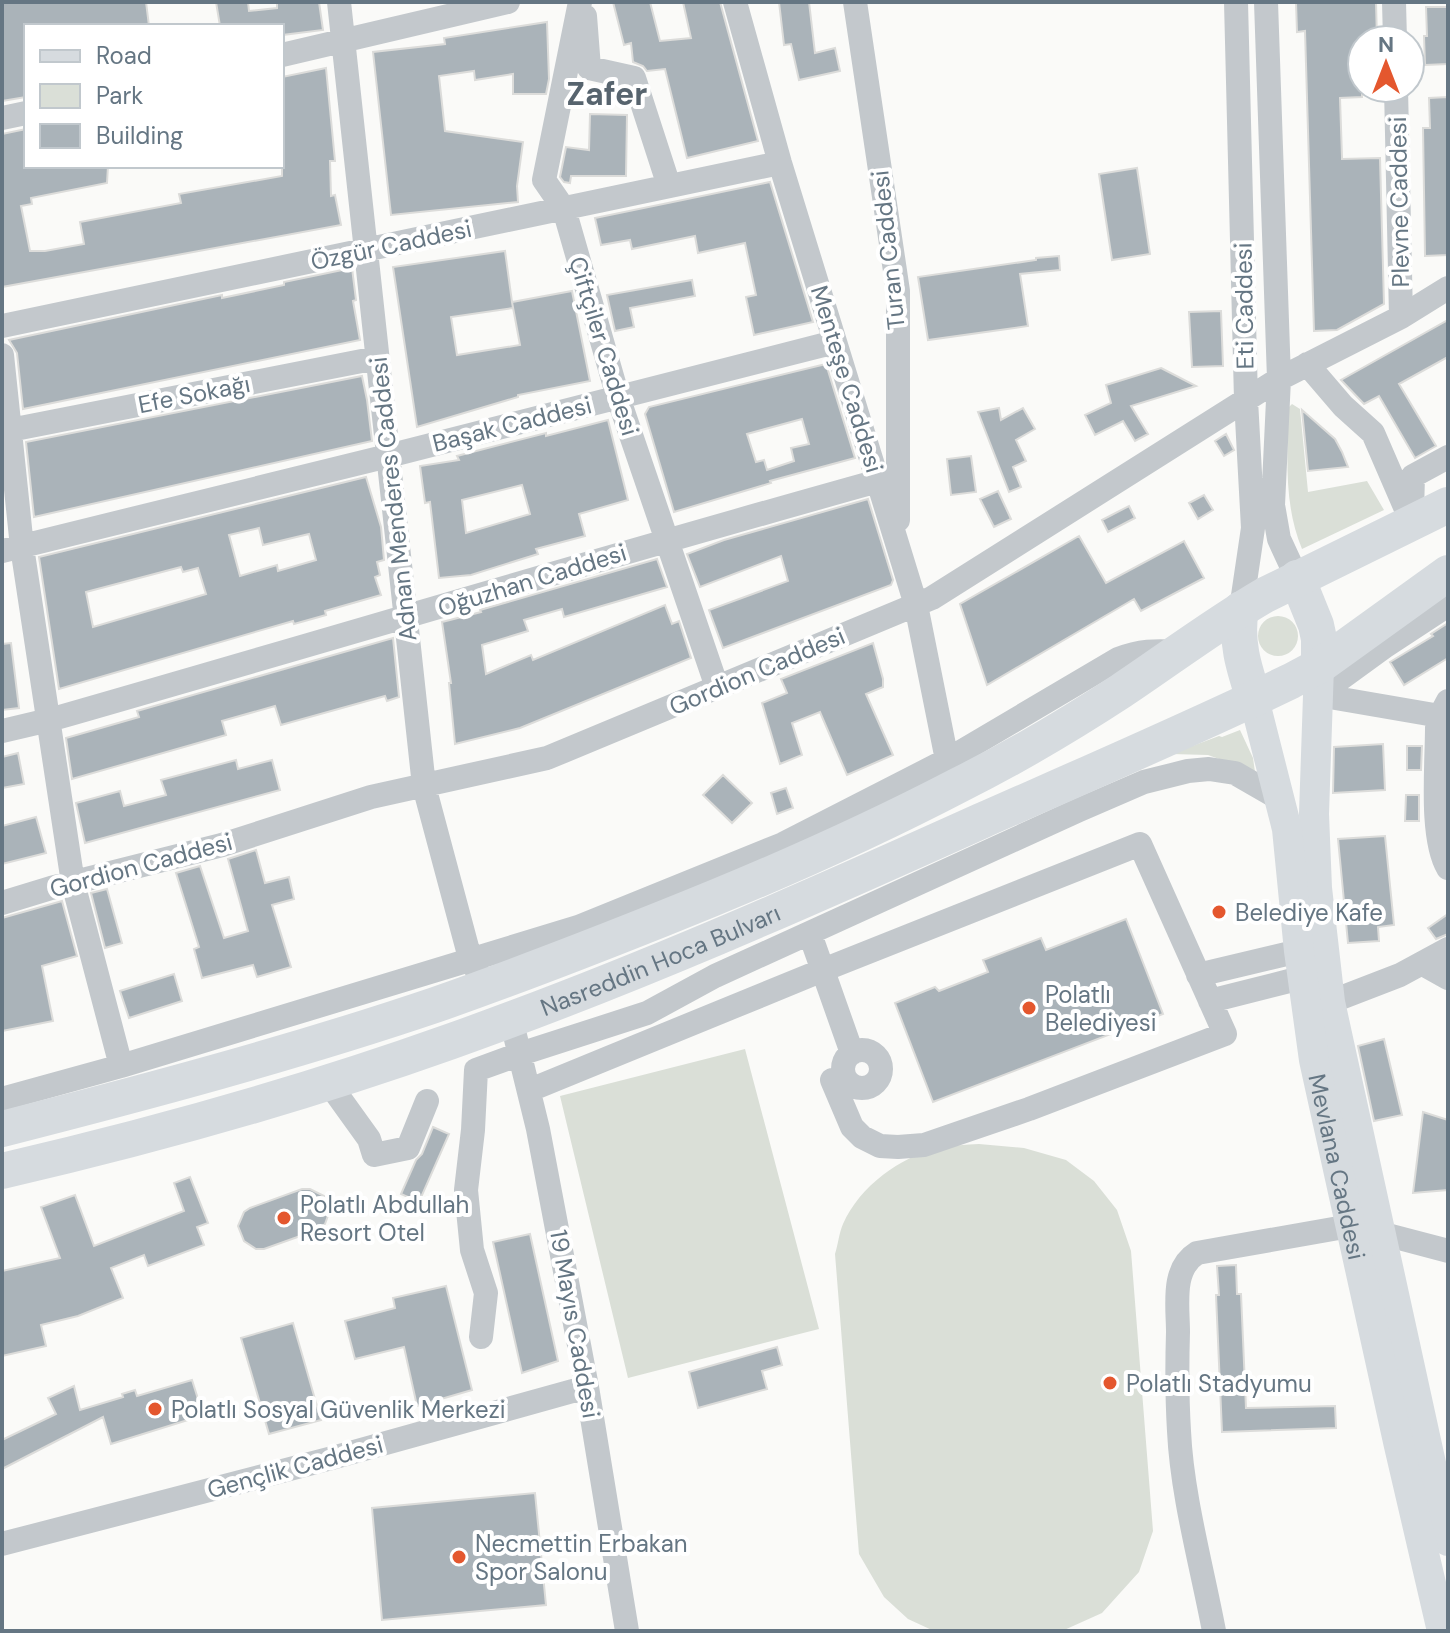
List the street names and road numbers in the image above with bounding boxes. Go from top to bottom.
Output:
street label: Plevne Caddesi [1382,116,1416,288]
street label: Turan Caddesi [864,169,912,331]
street label: Özgür Caddesi [308,213,474,277]
street label: Eti Caddesi [1227,242,1261,370]
street label: Çiftçiler Caddesi [562,253,646,439]
street label: Menteşe Caddesi [804,282,890,476]
street label: Adnan Menderes Caddesi [363,355,423,643]
street label: Efe Sokağı [135,368,253,420]
street label: Başak Caddesi [429,389,595,459]
street label: Oğuzhan Caddesi [434,537,630,623]
street label: Gordion Caddesi [664,620,850,722]
street label: Gordion Caddesi [46,826,236,904]
street label: Nasreddin Hoca Bulvarı [536,897,785,1023]
street label: Mevlana Caddesi [1302,1071,1373,1263]
street label: 19 Mayıs Caddesi [543,1227,607,1421]
street label: Gençlik Caddesi [204,1429,386,1505]

